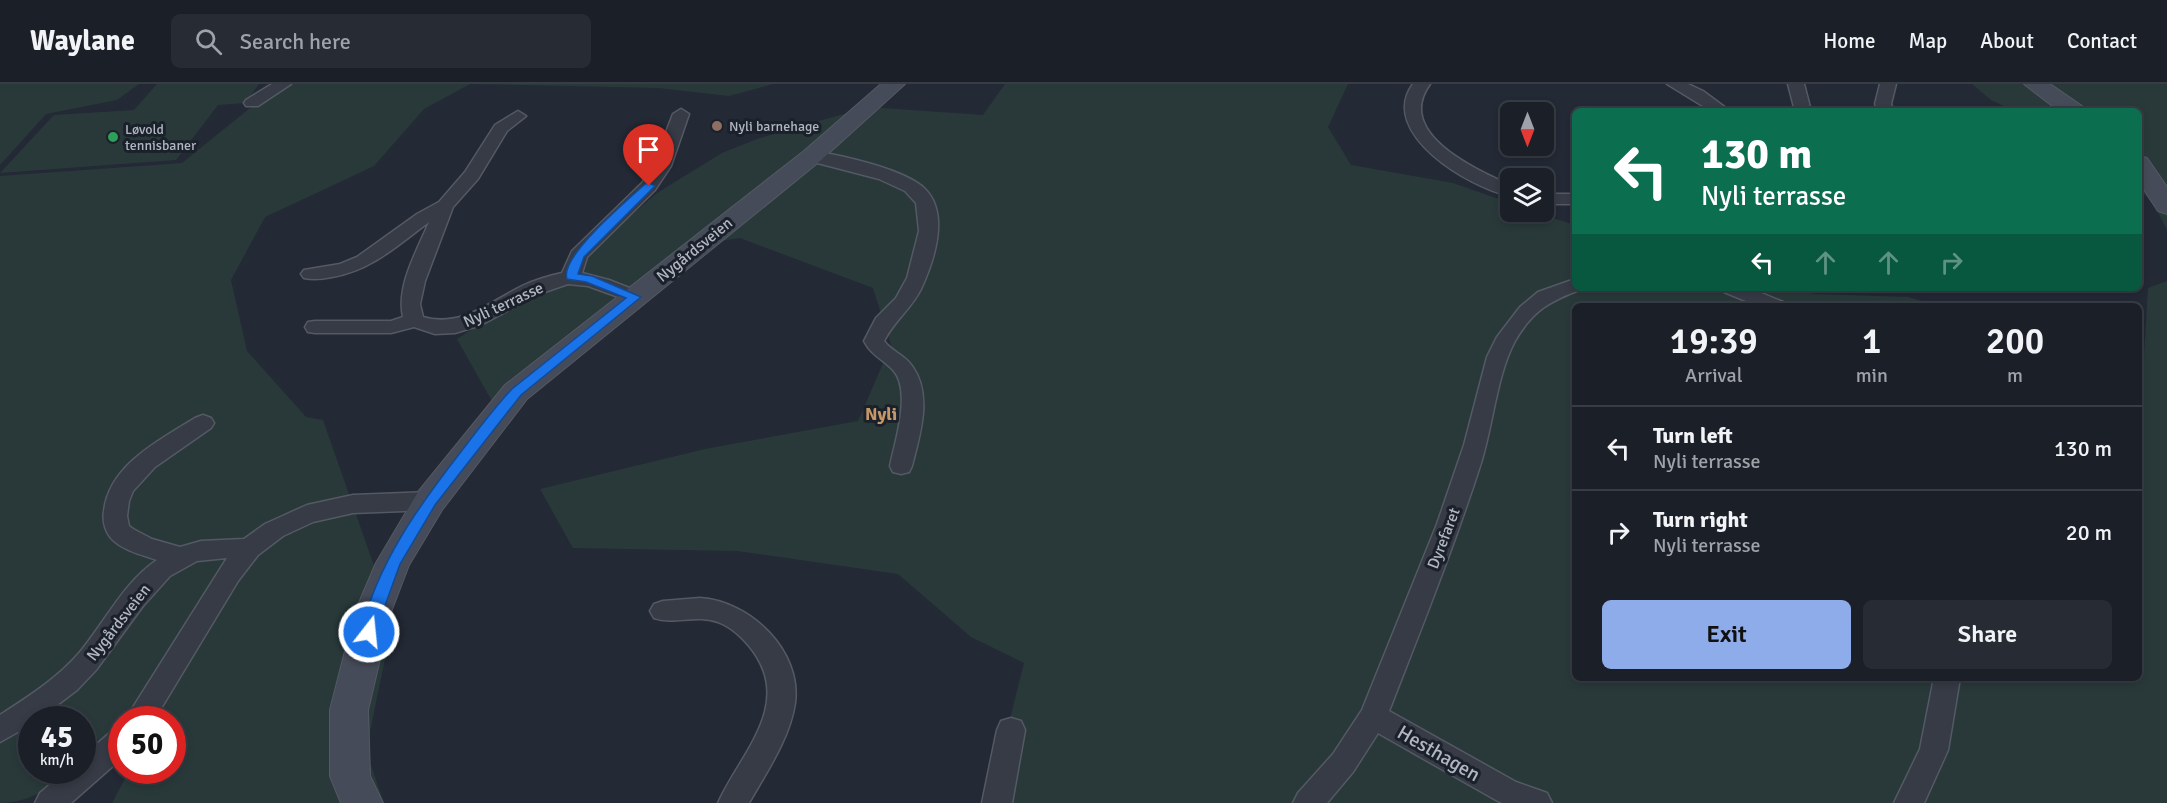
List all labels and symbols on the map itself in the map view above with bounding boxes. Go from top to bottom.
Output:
north arrow [1500,102,1554,156]
place label: Nyli barnehage [729,118,819,135]
marker: Nyli barnehage [710,119,724,133]
place label: Løvold tennisbaner [125,121,197,154]
pin [623,124,674,186]
marker: Løvold tennisbaner [106,130,120,144]
street label: Nygårdsveien [653,213,737,287]
street label: Nyli terrasse [460,278,547,332]
district label: Nyli [865,403,897,425]
street label: Dyrefaret [1423,504,1465,572]
street label: Nygårdsveien [83,580,155,665]
position arrow [337,600,401,664]
speed limit sign: 50 [108,706,186,784]
street label: Hesthagen [1393,720,1485,787]

